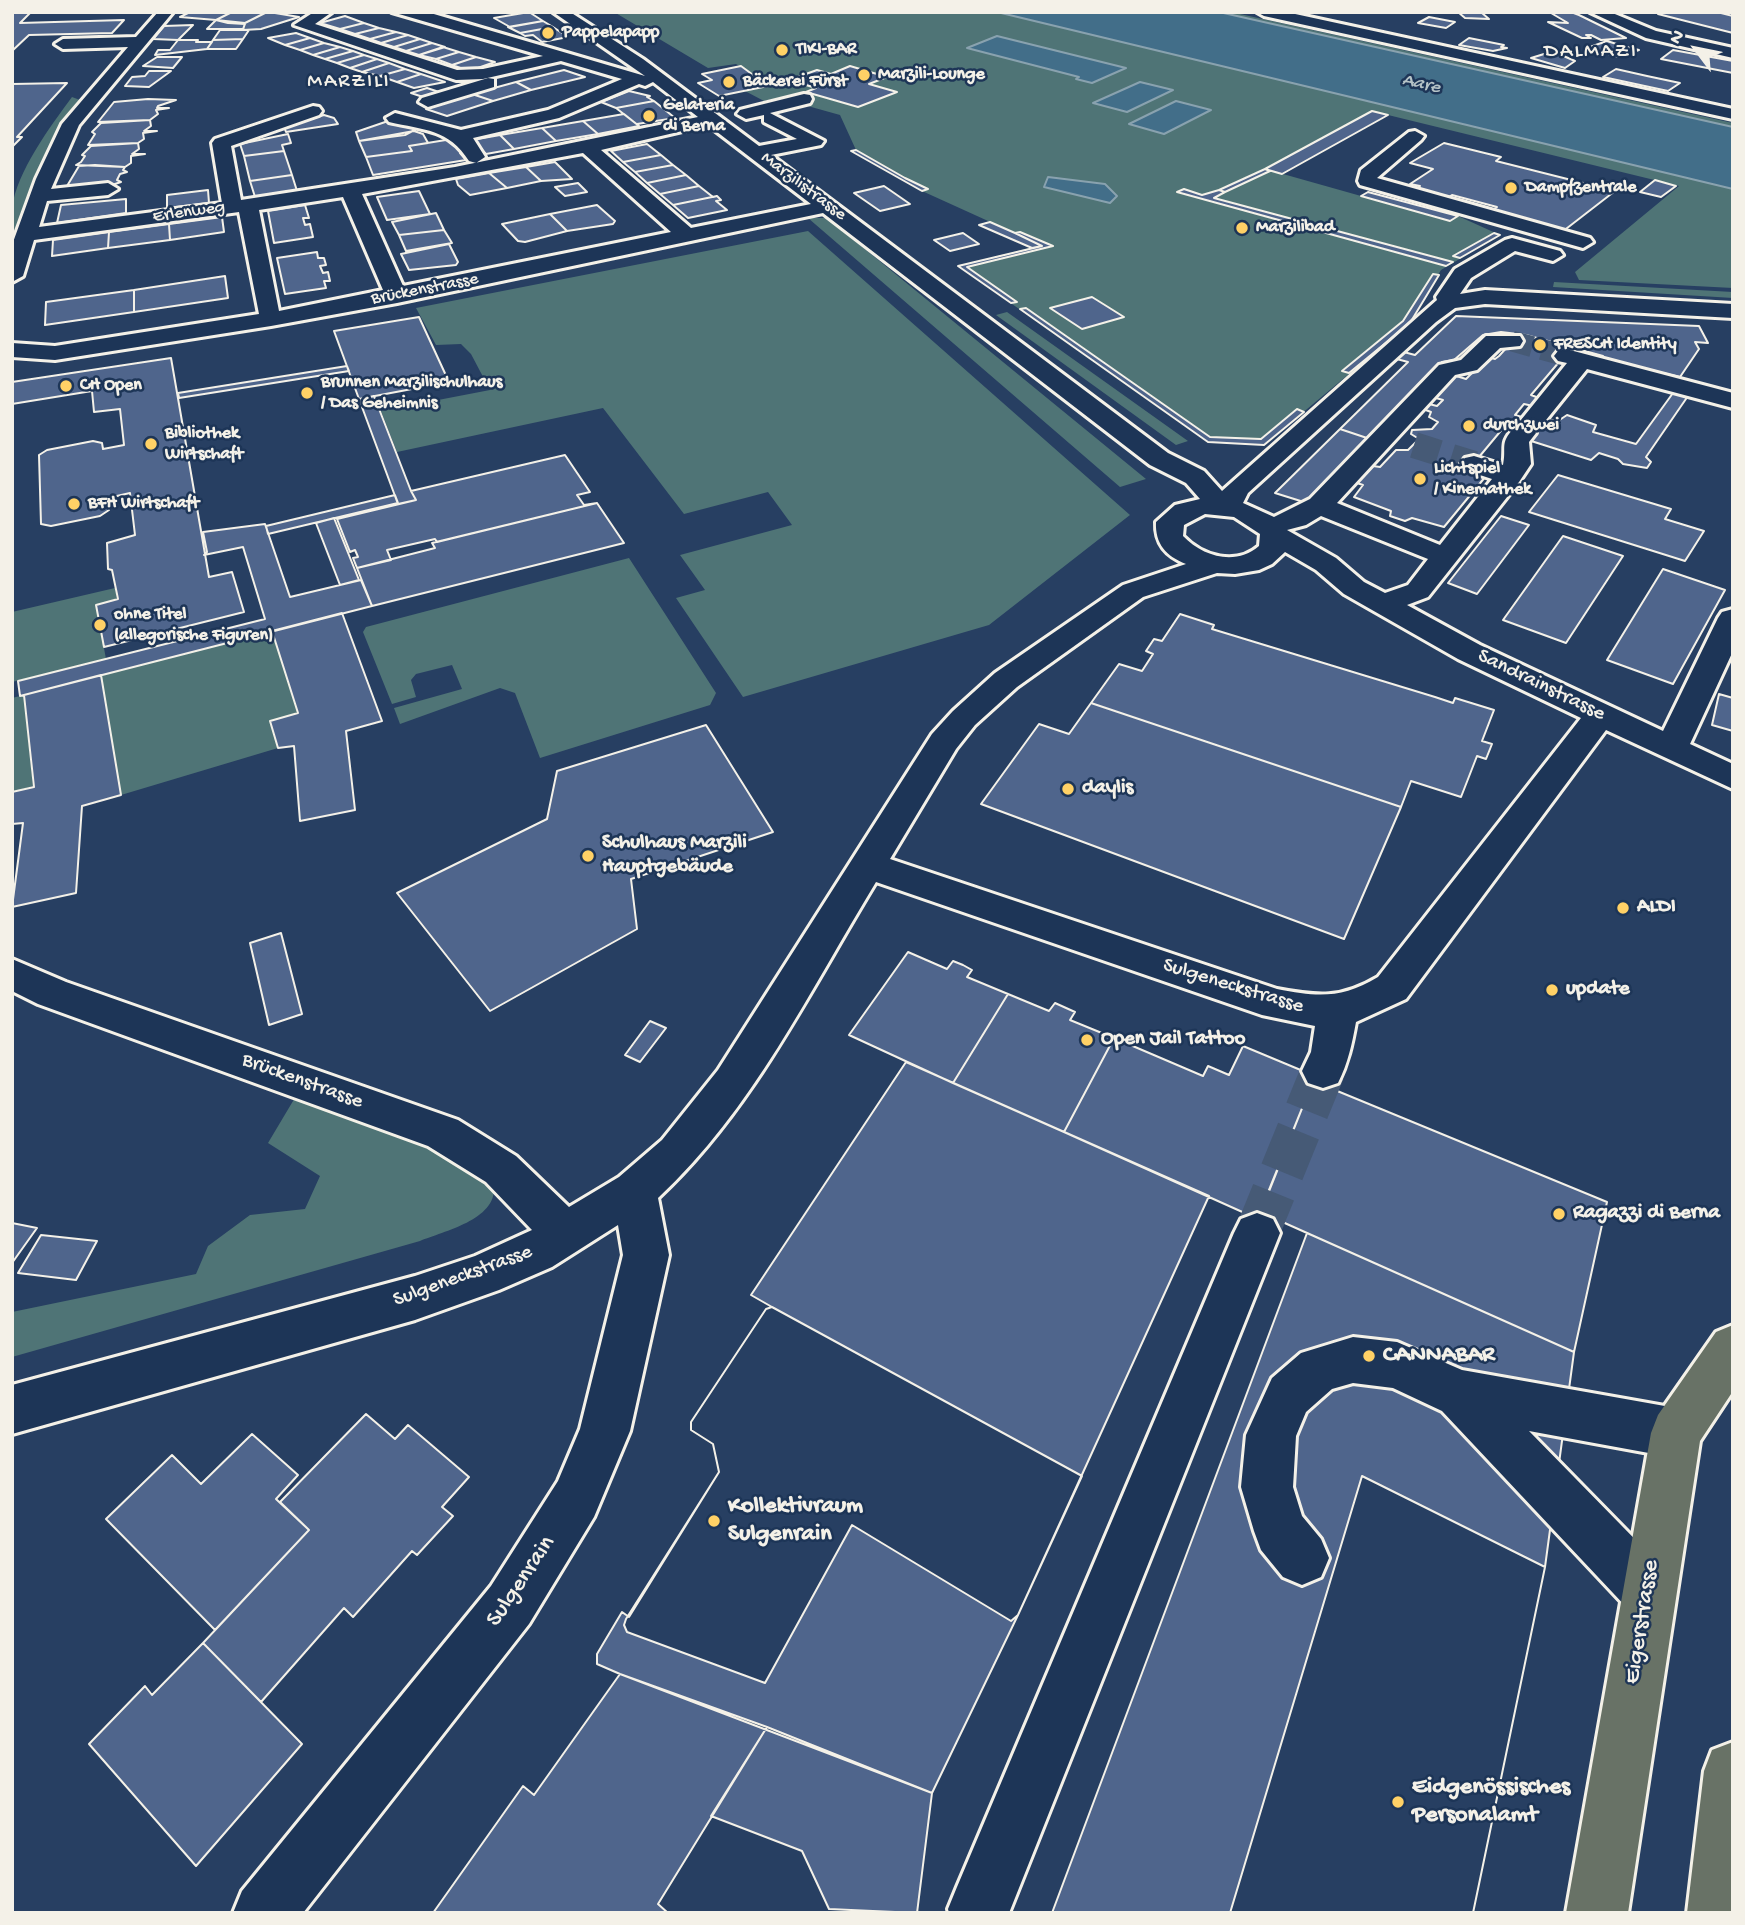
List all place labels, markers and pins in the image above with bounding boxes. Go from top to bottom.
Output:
place label: Pappelapapp [562,22,659,44]
marker: Pappelapapp [540,25,556,41]
place label: TIKI-BAR [796,39,856,61]
marker: TIKI-BAR [774,42,790,58]
place label: Marzili-Lounge [878,64,985,86]
marker: Marzili-Lounge [856,67,872,83]
place label: Bäckerei Fürst [743,71,847,93]
marker: Bäckerei Fürst [721,74,737,90]
place label: Gelateria di Berna [663,95,735,138]
marker: Gelateria di Berna [641,108,657,124]
place label: Dampfzentrale [1525,177,1637,199]
marker: Dampfzentrale [1503,180,1519,196]
place label: Marzilibad [1256,217,1335,239]
marker: Marzilibad [1234,220,1250,236]
place label: FRESCH Identity [1554,334,1677,356]
marker: FRESCH Identity [1532,337,1548,353]
place label: Brunnen Marzilischulhaus / Das Geheimnis [321,372,502,414]
place label: CH Open [80,375,142,397]
marker: CH Open [58,378,74,394]
marker: Brunnen Marzilischulhaus / Das Geheimnis [299,385,315,401]
place label: durchzwei [1483,415,1559,437]
marker: durchzwei [1461,418,1477,434]
place label: Bibliothek Wirtschaft [165,423,243,466]
marker: Bibliothek Wirtschaft [143,436,159,452]
place label: Lichtspiel / Kinemathek [1434,458,1531,500]
marker: Lichtspiel / Kinemathek [1412,471,1428,487]
place label: BFH Wirtschaft [88,493,199,515]
marker: BFH Wirtschaft [66,496,82,512]
place label: ohne Titel (allegorische Figuren) [114,604,273,646]
marker: ohne Titel (allegorische Figuren) [92,617,108,633]
place label: daylis [1082,776,1133,802]
marker: daylis [1060,781,1076,797]
place label: Schulhaus Marzili Hauptgebäude [602,831,747,881]
marker: Schulhaus Marzili Hauptgebäude [580,848,596,864]
place label: ALDI [1637,895,1676,921]
marker: ALDI [1615,900,1631,916]
place label: update [1566,977,1630,1003]
marker: update [1544,982,1560,998]
place label: Open Jail Tattoo [1101,1027,1245,1053]
marker: Open Jail Tattoo [1079,1032,1095,1048]
place label: Ragazzi di Berna [1573,1201,1720,1227]
marker: Ragazzi di Berna [1551,1206,1567,1222]
place label: CANNABAR [1383,1342,1495,1370]
marker: CANNABAR [1361,1348,1377,1364]
place label: Kollektivraum Sulgenrain [728,1493,863,1549]
marker: Kollektivraum Sulgenrain [706,1513,722,1529]
place label: Eidgenössisches Personalamt [1412,1774,1570,1830]
marker: Eidgenössisches Personalamt [1390,1794,1406,1810]

